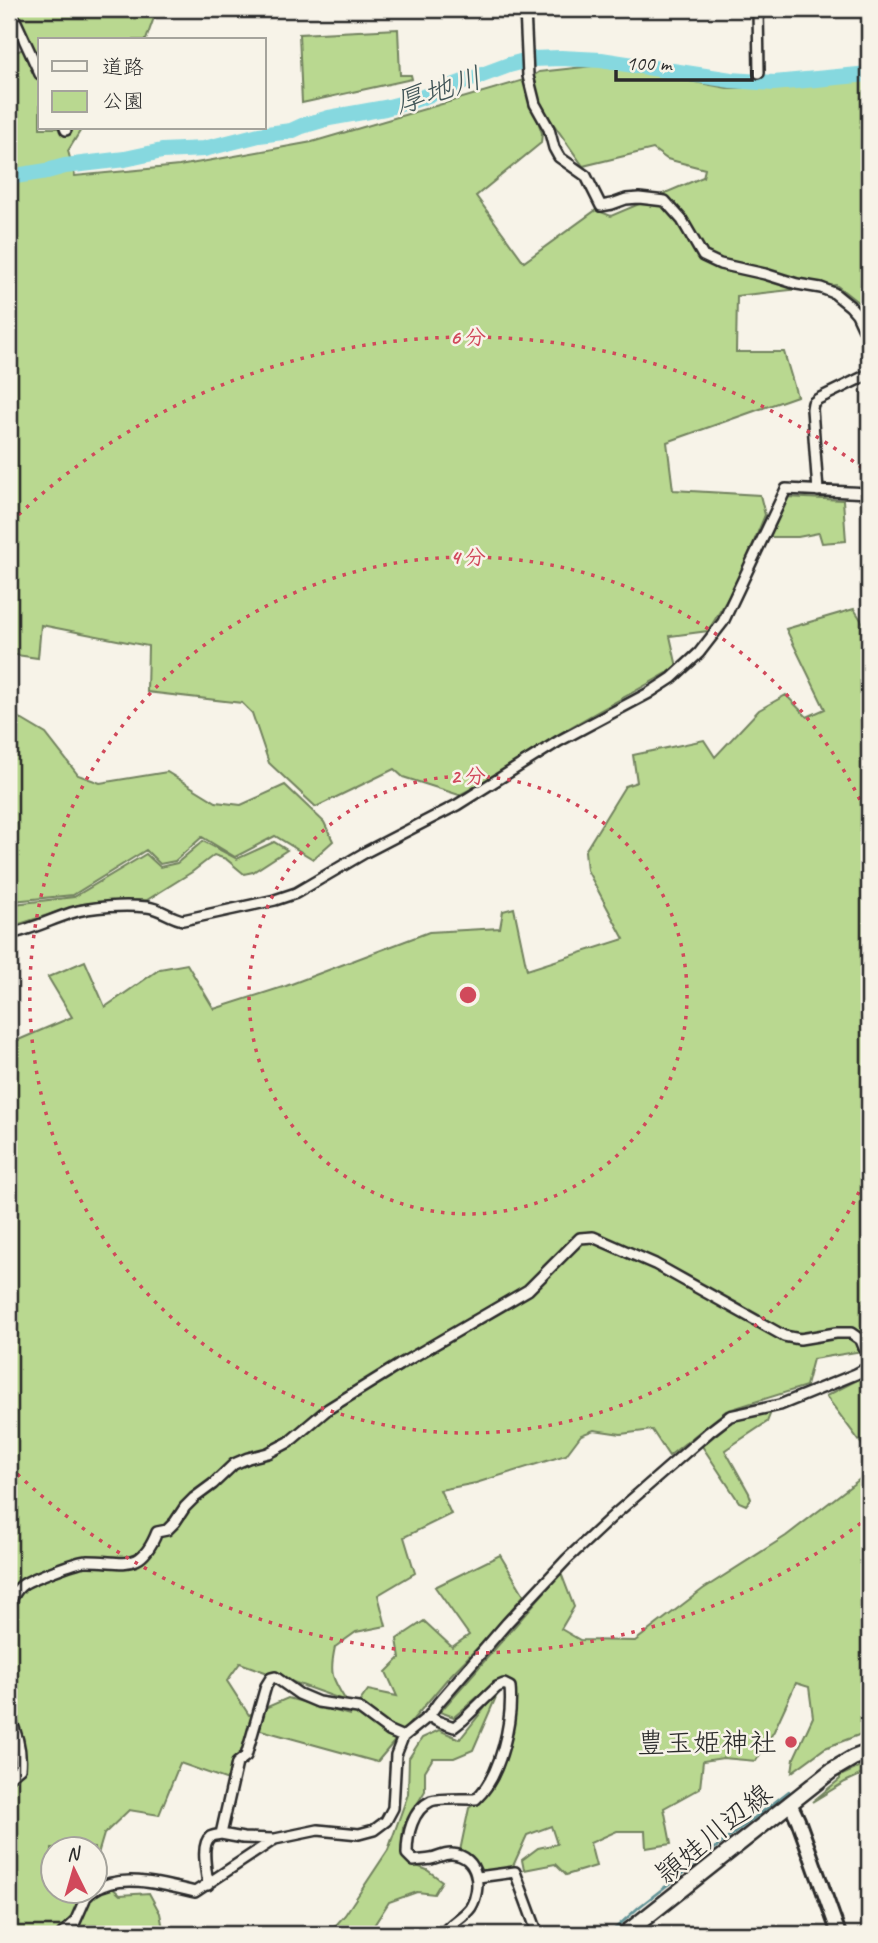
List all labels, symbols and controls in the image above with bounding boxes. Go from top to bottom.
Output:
legend [38,38,266,130]
scale bar [616,38,752,82]
text: 100 m [626,50,673,76]
text: 道路 [102,54,144,80]
water label: 厚地川 [389,58,487,122]
text: 公園 [102,88,144,114]
text: 6 分 [450,324,486,350]
text: 4 分 [450,544,486,570]
text: 2 分 [450,763,486,789]
centre of rings [456,983,480,1007]
place label: 豊玉姫神社 [637,1725,777,1760]
marker: 豊玉姫神社 [783,1734,799,1750]
street label: 頴娃川辺線 [648,1776,779,1891]
north arrow [38,1834,108,1904]
text: N [66,1841,83,1867]

